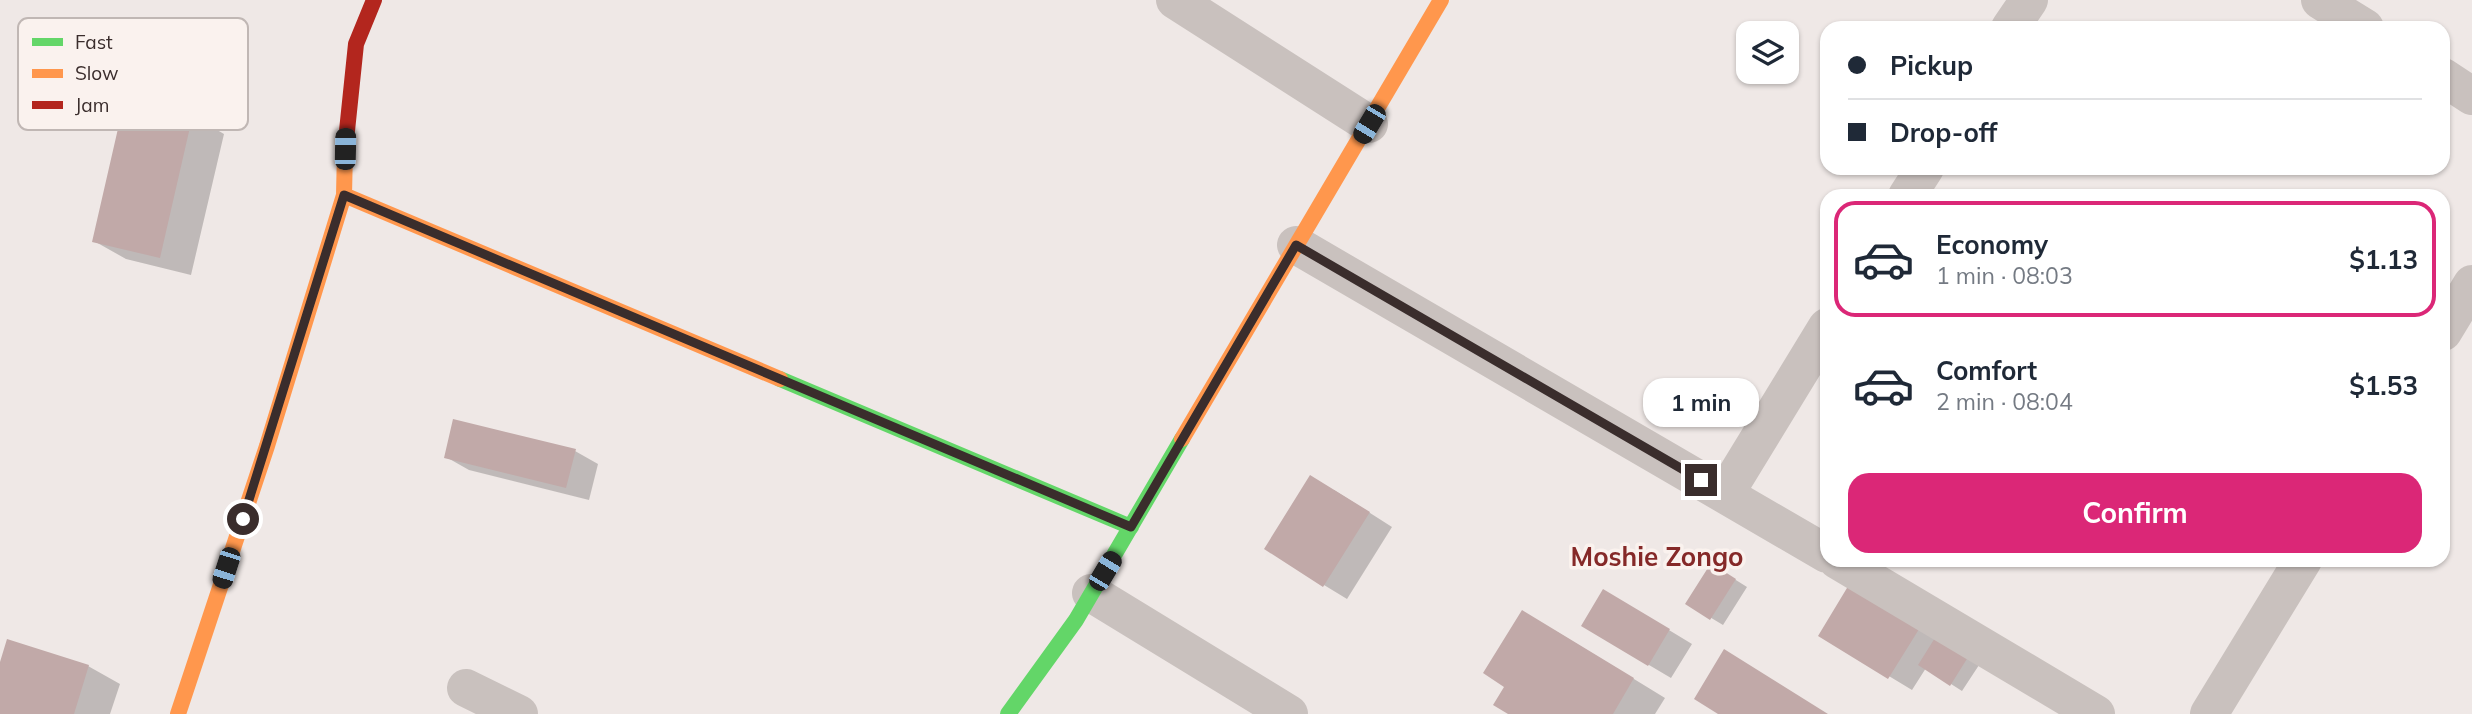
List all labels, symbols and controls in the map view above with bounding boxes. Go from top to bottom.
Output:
legend [18,18,248,130]
map controls [1736,21,1799,84]
button: layers [1736,21,1799,84]
text: Fast [75,30,113,54]
text: Pickup [1890,49,1973,82]
text: Slow [75,61,119,85]
text: Jam [75,93,109,117]
car [1350,101,1389,147]
text: Drop-off [1890,116,1997,149]
car [335,128,356,170]
icon: car [1852,228,1915,291]
text: Economy [1936,228,2048,261]
text: $1.13 [2349,243,2418,276]
text: 1 min · 08:03 [1936,261,2073,290]
icon: car [1852,354,1915,417]
text: Comfort [1936,354,2037,387]
text: $1.53 [2349,369,2418,402]
callout: 1 min [1643,378,1759,428]
text: 2 min · 08:04 [1936,387,2073,416]
text: 1 min [1671,388,1731,417]
route end [1685,464,1717,496]
button: Confirm [1848,473,2422,553]
route start [227,503,259,535]
district label: Moshie Zongo [1571,540,1743,573]
car [210,545,243,591]
car [1086,548,1125,594]

